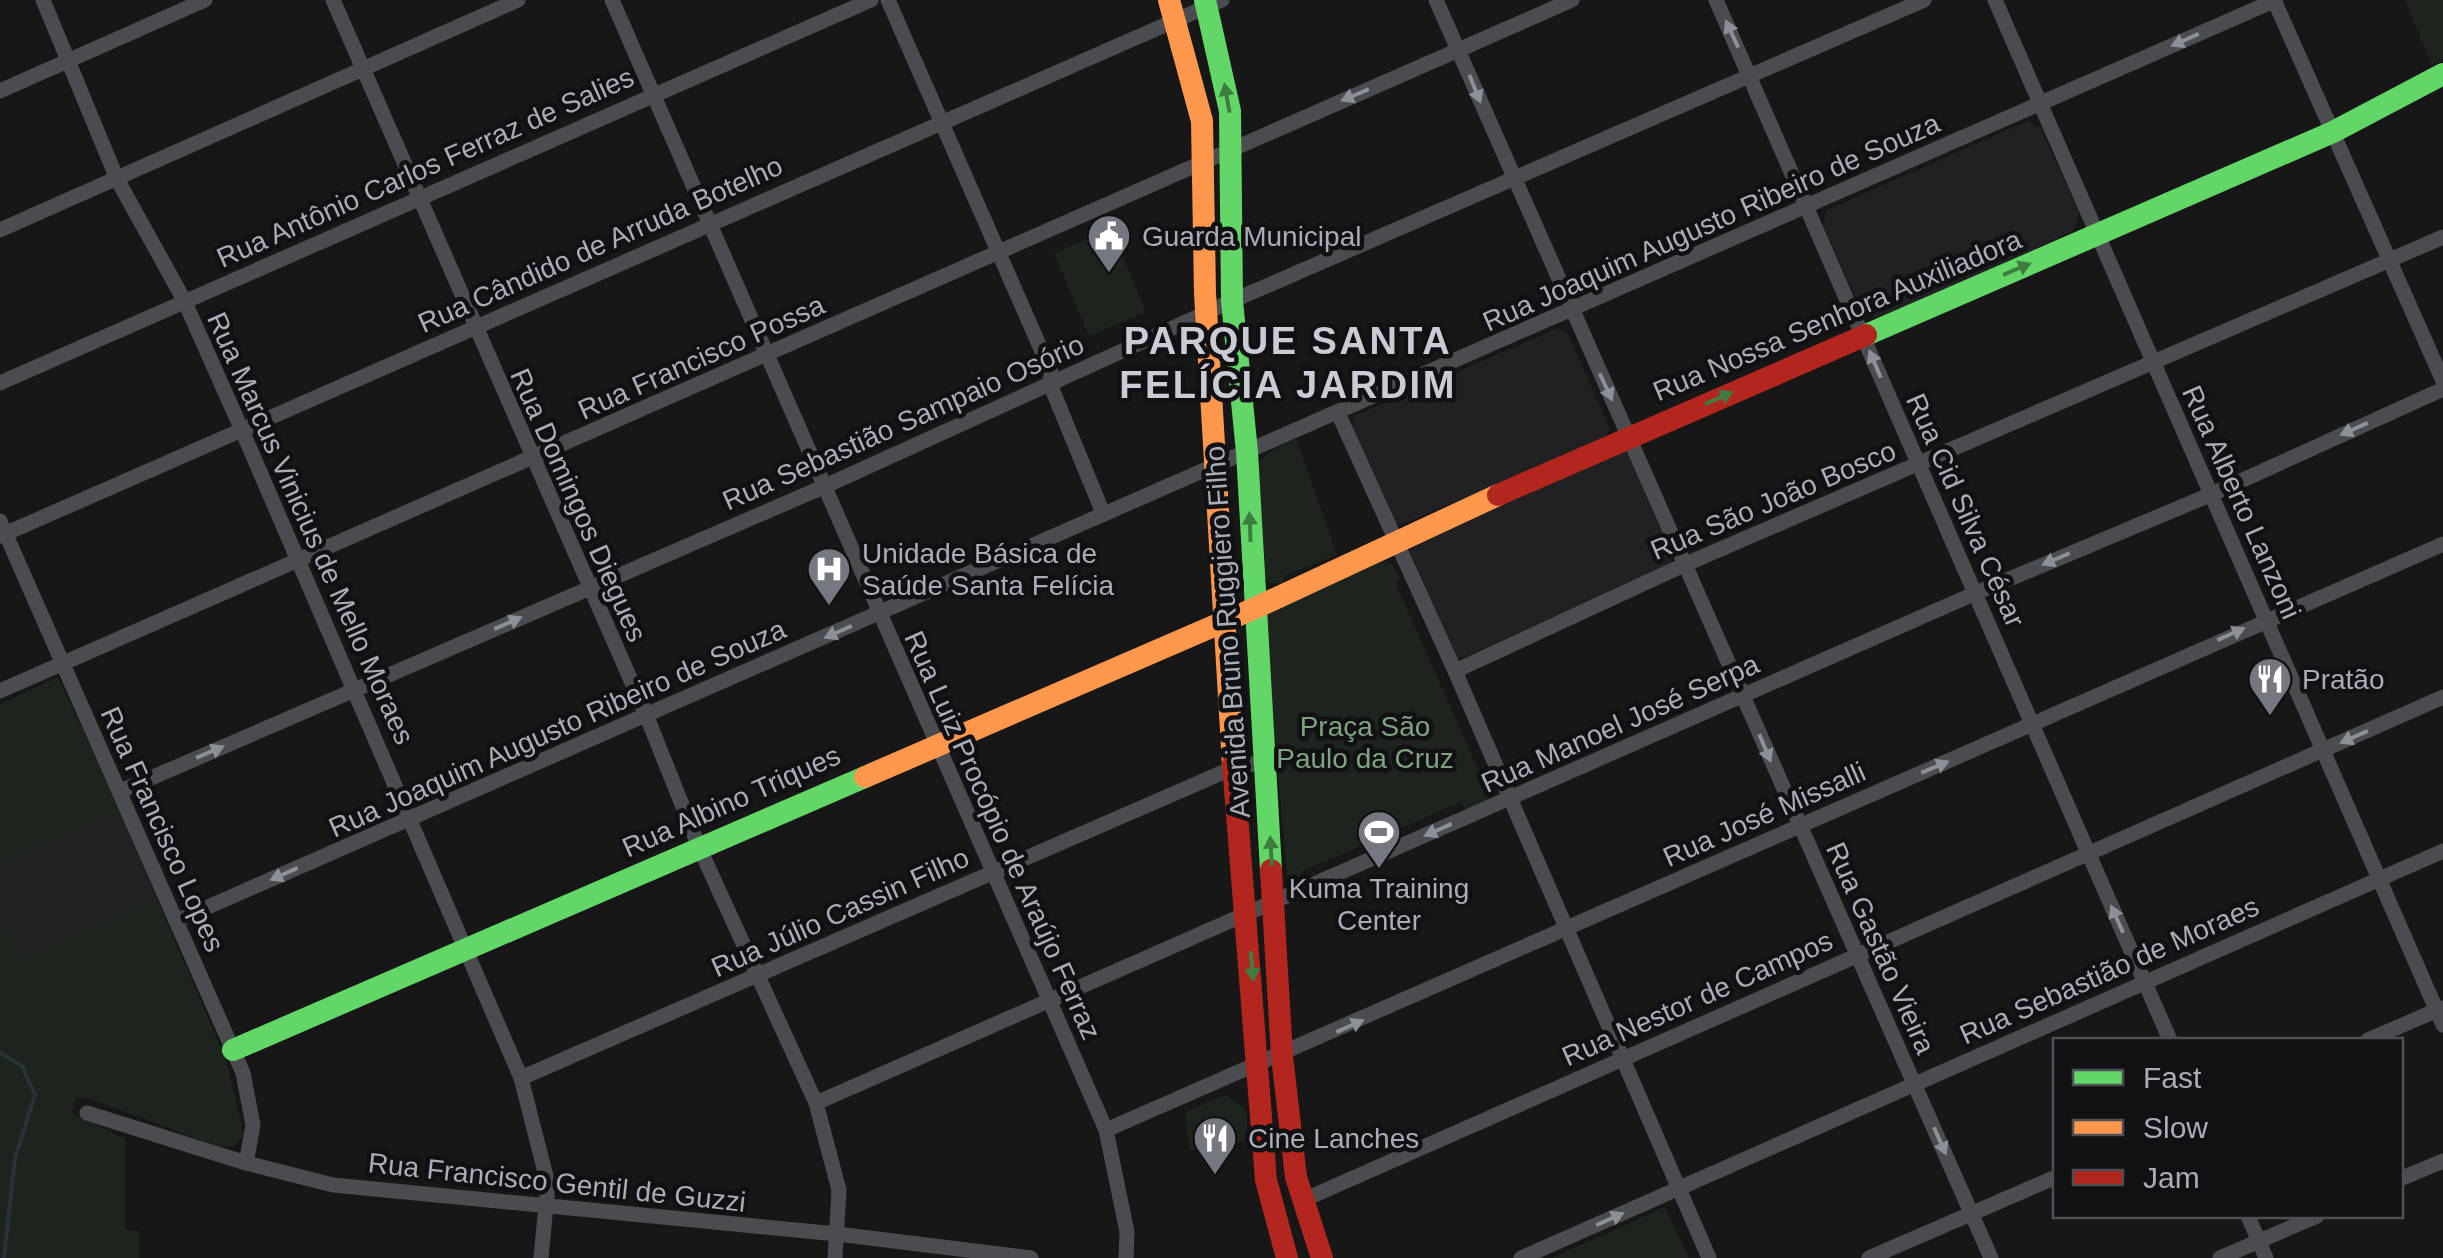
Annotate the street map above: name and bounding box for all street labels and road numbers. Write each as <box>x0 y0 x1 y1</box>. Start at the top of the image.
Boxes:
street label: Rua Antônio Carlos Ferraz de Salies <box>212 61 638 274</box>
street label: Rua Joaquim Augusto Ribeiro de Souza <box>1478 107 1945 338</box>
street label: Rua Cândido de Arruda Botelho <box>413 150 787 339</box>
street label: Rua Nossa Senhora Auxiliadora <box>1648 223 2026 407</box>
street label: Rua Francisco Possa <box>573 289 829 426</box>
street label: Rua Marcus Vinicius de Mello Moraes <box>201 307 420 749</box>
street label: Rua Sebastião Sampaio Osório <box>718 329 1089 516</box>
street label: Rua Domingos Diegues <box>504 364 653 647</box>
street label: Rua Alberto Lanzoni <box>2176 381 2307 624</box>
street label: Rua Cid Silva César <box>1900 389 2031 632</box>
street label: Rua São João Bosco <box>1646 435 1900 566</box>
street label: Avenida Bruno Ruggiero Filho <box>1199 445 1256 819</box>
street label: Rua Joaquim Augusto Ribeiro de Souza <box>324 613 791 844</box>
street label: Rua Luiz Procópio de Araújo Ferraz <box>898 626 1107 1044</box>
street label: Rua Manoel José Serpa <box>1477 648 1764 799</box>
street label: Rua Francisco Lopes <box>95 702 231 956</box>
street label: Rua Albino Triques <box>618 739 845 863</box>
street label: Rua José Missalli <box>1658 756 1870 873</box>
street label: Rua Gastão Vieira <box>1820 838 1941 1059</box>
street label: Rua Júlio Cassin Filho <box>707 842 974 983</box>
street label: Rua Sebastião de Moraes <box>1955 890 2263 1050</box>
street label: Rua Nestor de Campos <box>1557 925 1837 1072</box>
street label: Rua Francisco Gentil de Guzzi <box>367 1147 747 1218</box>

